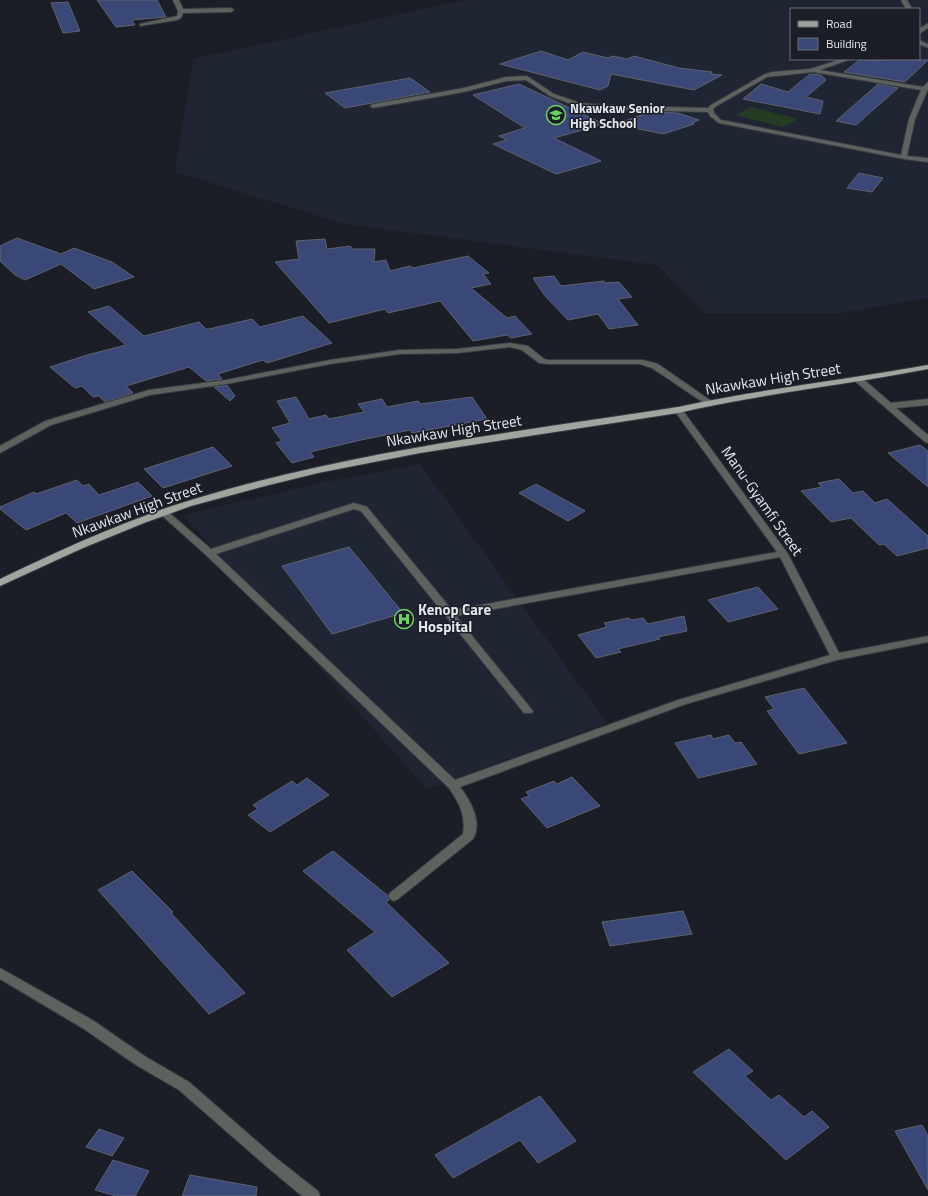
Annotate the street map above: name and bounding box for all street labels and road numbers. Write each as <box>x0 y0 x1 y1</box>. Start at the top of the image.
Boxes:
street label: Nkawkaw High Street <box>704 356 843 401</box>
street label: Nkawkaw High Street <box>385 408 524 453</box>
street label: Manu-Gyamfi Street <box>716 441 809 561</box>
street label: Nkawkaw High Street <box>69 475 206 544</box>

